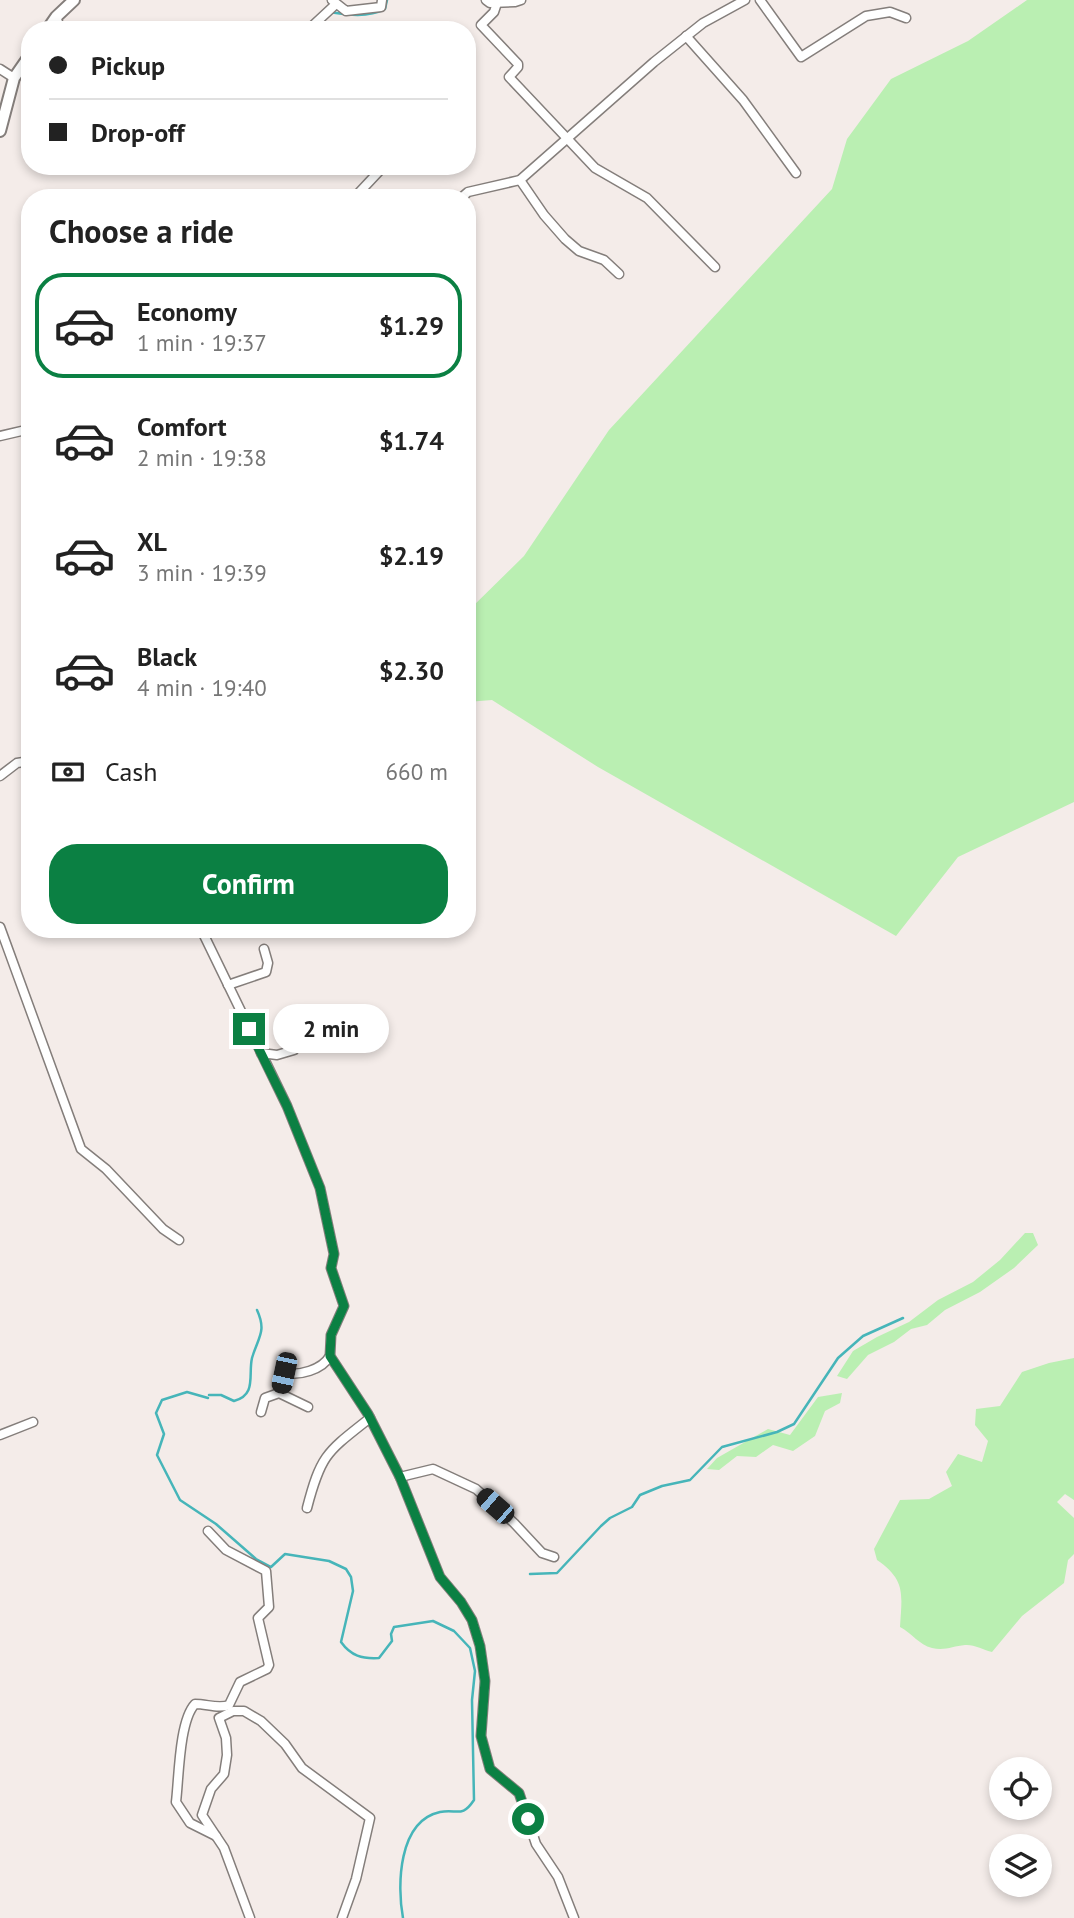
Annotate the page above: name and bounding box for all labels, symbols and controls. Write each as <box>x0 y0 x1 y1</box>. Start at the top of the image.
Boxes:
text: Pickup <box>91 49 165 82</box>
text: Drop-off <box>91 116 185 149</box>
text: Choose a ride <box>49 210 234 252</box>
icon: car <box>53 294 116 357</box>
text: Economy <box>137 295 237 328</box>
text: $1.29 <box>379 309 444 342</box>
text: 1 min · 19:37 <box>137 328 267 357</box>
icon: car <box>53 409 116 472</box>
text: Comfort <box>137 410 227 443</box>
text: $1.74 <box>379 424 444 457</box>
text: 2 min · 19:38 <box>137 443 267 472</box>
icon: car <box>53 524 116 587</box>
text: XL <box>137 525 167 558</box>
text: $2.19 <box>379 539 444 572</box>
text: 3 min · 19:39 <box>137 558 267 587</box>
icon: car <box>53 639 116 702</box>
text: Black <box>137 640 197 673</box>
text: $2.30 <box>379 654 444 687</box>
text: 4 min · 19:40 <box>137 673 267 702</box>
icon: cash <box>49 753 87 791</box>
text: Cash <box>105 755 157 788</box>
text: 660 m <box>386 757 448 786</box>
button: Confirm <box>49 844 448 924</box>
callout: 2 min <box>274 1004 389 1054</box>
route end <box>233 1013 265 1045</box>
text: 2 min <box>303 1014 359 1043</box>
car <box>270 1350 299 1396</box>
car <box>473 1484 518 1528</box>
map controls <box>989 1757 1052 1897</box>
button: locate <box>989 1757 1052 1820</box>
route start <box>512 1803 544 1835</box>
button: layers <box>989 1834 1052 1897</box>

